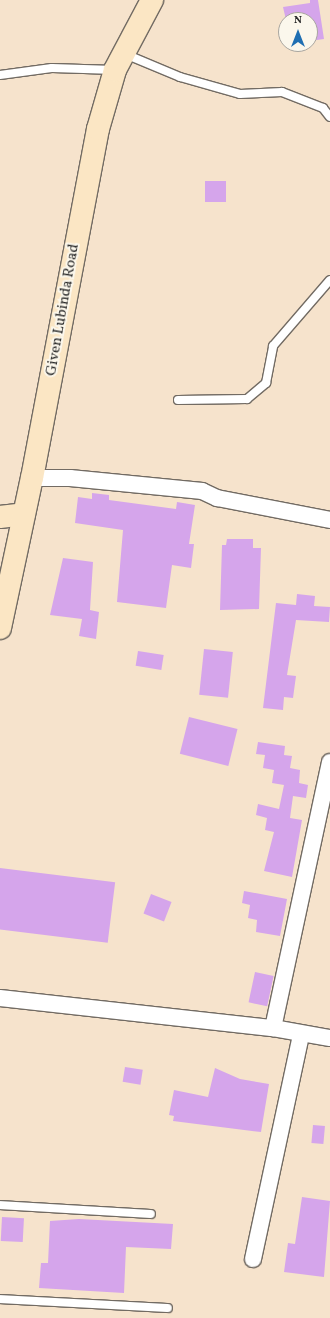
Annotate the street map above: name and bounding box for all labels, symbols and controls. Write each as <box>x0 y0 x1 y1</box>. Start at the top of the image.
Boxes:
north arrow <box>278 12 318 52</box>
text: N <box>294 13 302 28</box>
street label: Given Lubinda Road <box>43 243 83 377</box>

